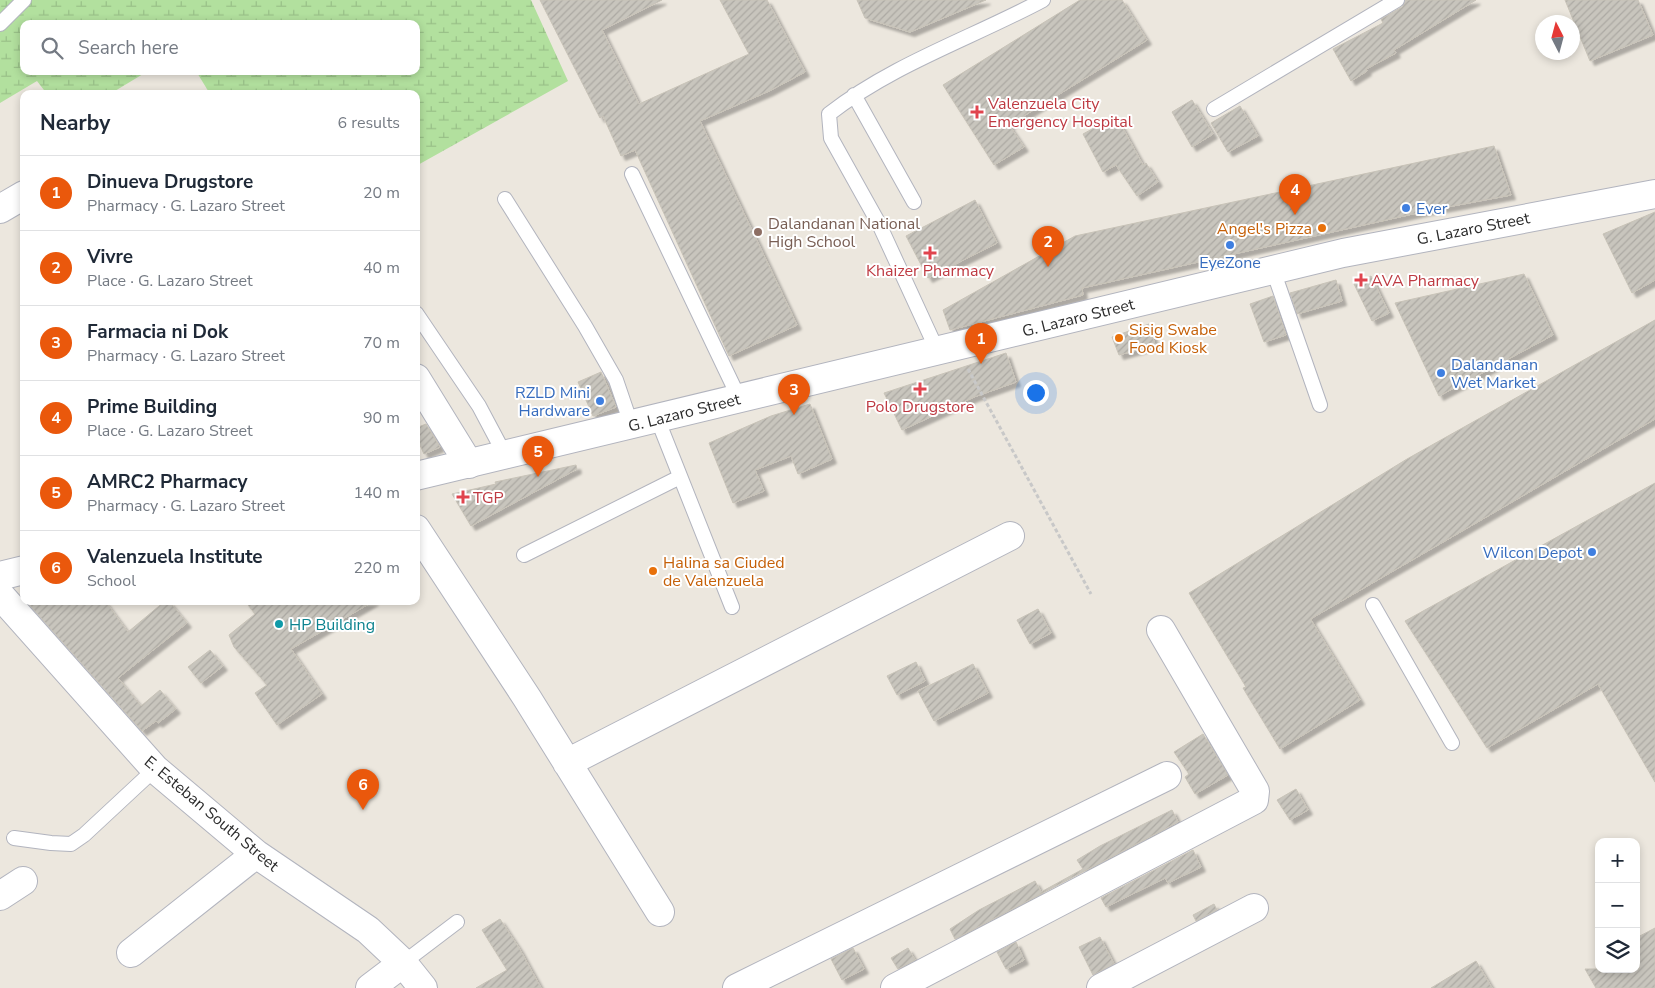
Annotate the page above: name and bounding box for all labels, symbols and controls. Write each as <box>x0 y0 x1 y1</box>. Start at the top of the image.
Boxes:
north arrow <box>1535 15 1580 60</box>
search box <box>20 20 420 75</box>
icon: search <box>38 34 66 62</box>
text: Search here <box>78 35 179 61</box>
place label: Valenzuela City Emergency Hospital <box>987 93 1133 133</box>
marker: Valenzuela City Emergency Hospital <box>970 105 984 119</box>
text: Nearby <box>40 109 110 137</box>
text: 6 results <box>338 112 400 134</box>
text: Dinueva Drugstore <box>87 169 253 195</box>
pin: 4 <box>1279 174 1311 215</box>
text: 1 <box>51 182 61 204</box>
text: 20 m <box>363 182 400 204</box>
text: Pharmacy · G. Lazaro Street <box>87 195 285 217</box>
place label: Ever <box>1416 198 1448 220</box>
marker: Ever <box>1400 202 1412 214</box>
street label: G. Lazaro Street <box>1415 207 1532 251</box>
place label: Dalandanan National High School <box>768 213 920 253</box>
place label: Angel's Pizza <box>1217 218 1312 240</box>
marker: Angel's Pizza <box>1316 222 1328 234</box>
marker: Dalandanan National High School <box>752 226 764 238</box>
pin: 2 <box>1032 226 1064 267</box>
marker: EyeZone <box>1224 239 1236 251</box>
text: Vivre <box>87 244 133 270</box>
marker: Khaizer Pharmacy <box>924 247 936 259</box>
place label: EyeZone <box>1199 252 1261 274</box>
text: 2 <box>51 257 61 279</box>
text: 40 m <box>363 257 400 279</box>
place label: Khaizer Pharmacy <box>866 260 995 282</box>
text: Place · G. Lazaro Street <box>87 270 253 292</box>
place label: AVA Pharmacy <box>1371 270 1480 292</box>
marker: AVA Pharmacy <box>1355 274 1367 286</box>
street label: G. Lazaro Street <box>1020 293 1137 343</box>
text: Farmacia ni Dok <box>87 319 228 345</box>
place label: Sisig Swabe Food Kiosk <box>1129 319 1217 359</box>
pin: 1 <box>965 323 997 364</box>
text: 3 <box>51 332 61 354</box>
text: 70 m <box>363 332 400 354</box>
marker: Sisig Swabe Food Kiosk <box>1113 332 1125 344</box>
text: Pharmacy · G. Lazaro Street <box>87 345 285 367</box>
place label: Dalandanan Wet Market <box>1451 354 1538 394</box>
marker: Dalandanan Wet Market <box>1435 367 1447 379</box>
pin: 3 <box>778 374 810 415</box>
your location <box>1023 380 1049 406</box>
place label: RZLD Mini Hardware <box>515 382 590 422</box>
marker: Polo Drugstore <box>914 383 926 395</box>
street label: G. Lazaro Street <box>626 388 743 438</box>
text: Prime Building <box>87 394 217 420</box>
marker: RZLD Mini Hardware <box>594 395 606 407</box>
place label: Polo Drugstore <box>866 396 974 418</box>
text: 4 <box>51 407 61 429</box>
text: 90 m <box>363 407 400 429</box>
text: Place · G. Lazaro Street <box>87 420 253 442</box>
pin: 5 <box>522 436 554 477</box>
text: AMRC2 Pharmacy <box>87 469 248 495</box>
text: 5 <box>51 482 61 504</box>
text: 140 m <box>353 482 400 504</box>
place label: TGP <box>473 487 504 509</box>
marker: TGP <box>457 491 469 503</box>
text: Pharmacy · G. Lazaro Street <box>87 495 285 517</box>
place label: Wilcon Depot <box>1483 542 1582 564</box>
text: Valenzuela Institute <box>87 544 263 570</box>
marker: Wilcon Depot <box>1586 546 1598 558</box>
place label: Halina sa Ciuded de Valenzuela <box>663 552 785 592</box>
text: 6 <box>51 557 61 579</box>
text: 220 m <box>353 557 400 579</box>
marker: Halina sa Ciuded de Valenzuela <box>647 565 659 577</box>
text: School <box>87 570 136 592</box>
place label: HP Building <box>289 614 375 636</box>
marker: HP Building <box>273 618 285 630</box>
street label: E. Esteban South Street <box>139 751 284 877</box>
pin: 6 <box>347 769 379 810</box>
map controls <box>1595 838 1640 973</box>
button: + <box>1595 838 1640 883</box>
button: − <box>1595 883 1640 928</box>
button: layers <box>1595 928 1640 973</box>

